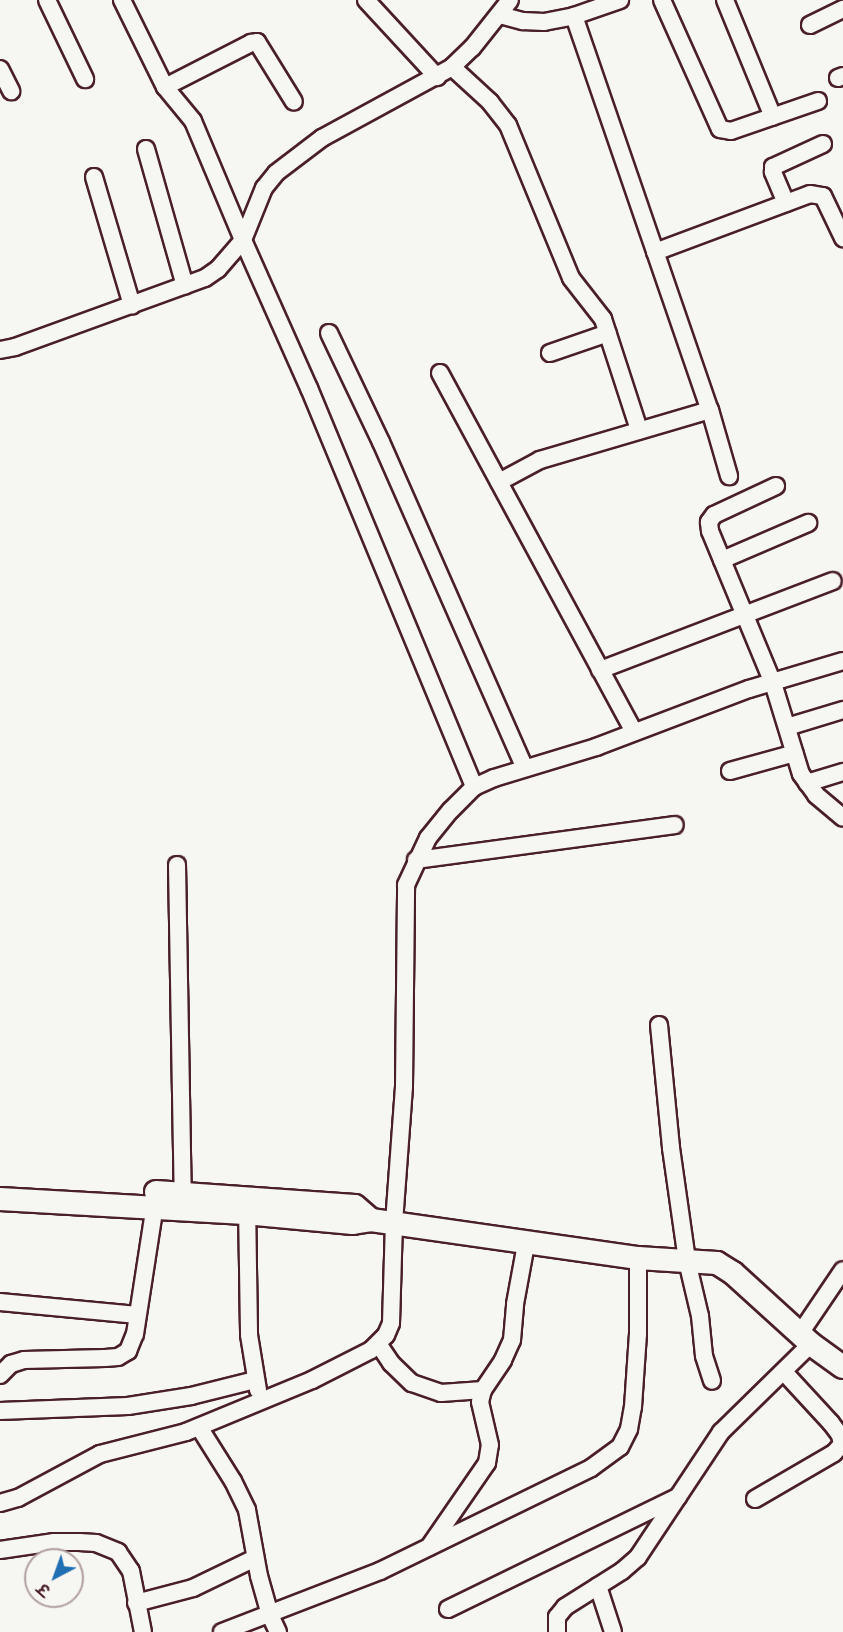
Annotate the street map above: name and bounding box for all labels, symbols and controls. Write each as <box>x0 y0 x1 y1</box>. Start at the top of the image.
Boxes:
north arrow <box>24 1548 84 1608</box>
text: उ <box>32 1579 54 1602</box>

